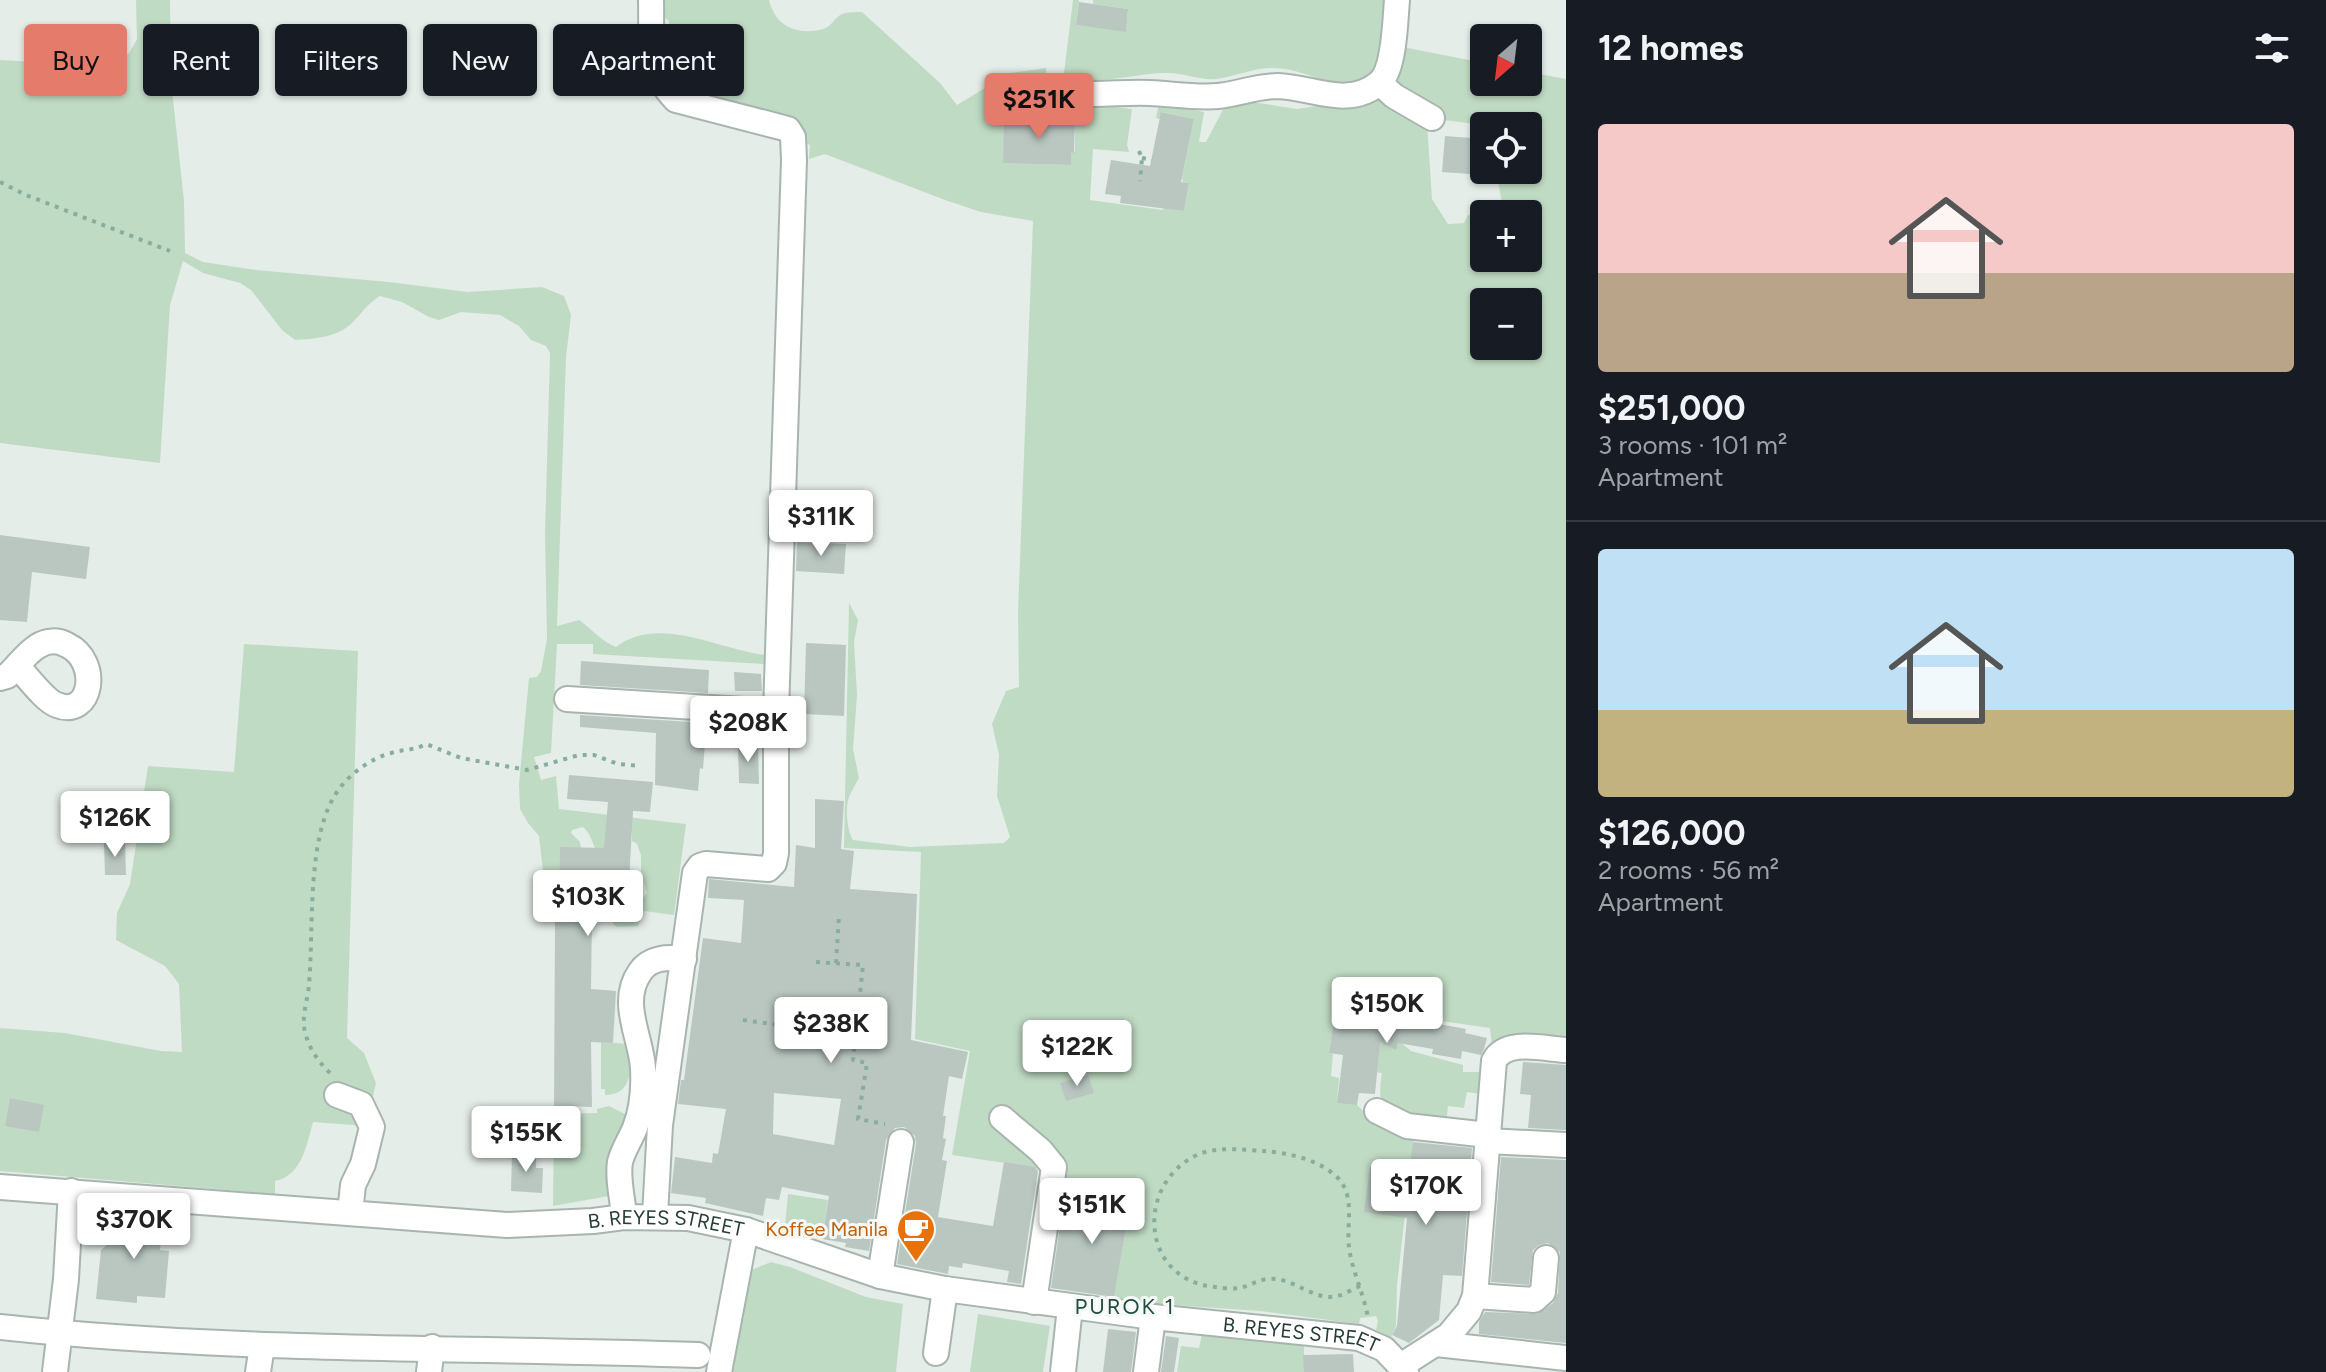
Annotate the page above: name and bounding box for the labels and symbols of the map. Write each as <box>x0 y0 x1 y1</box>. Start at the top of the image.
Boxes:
north arrow <box>1470 24 1542 96</box>
pin: $251K <box>983 73 1095 141</box>
pin: $311K <box>765 490 877 558</box>
pin: $208K <box>692 696 804 764</box>
pin: $126K <box>59 791 171 859</box>
pin: $103K <box>532 870 644 938</box>
pin: $150K <box>1331 977 1443 1045</box>
pin: $238K <box>775 997 887 1065</box>
pin: $122K <box>1021 1020 1133 1088</box>
pin: $155K <box>470 1106 582 1174</box>
pin: $170K <box>1370 1159 1482 1227</box>
pin: $151K <box>1036 1178 1148 1246</box>
pin: $370K <box>78 1193 190 1261</box>
street label: B. REYES STREET <box>586 1205 746 1241</box>
cafe icon: Koffee Manila <box>895 1208 937 1263</box>
place label: Koffee Manila <box>765 1217 888 1241</box>
district label: PUROK 1 <box>1074 1293 1176 1320</box>
street label: B. REYES STREET <box>1222 1312 1383 1357</box>

